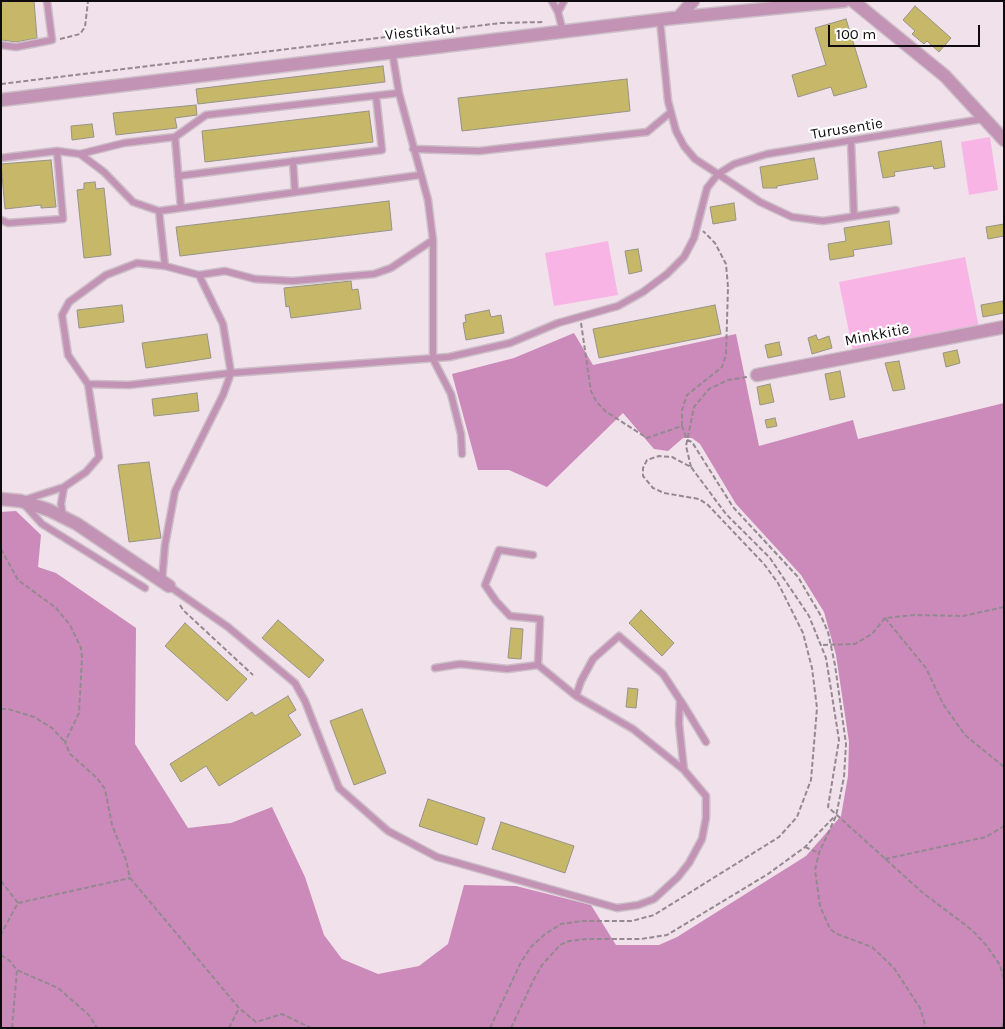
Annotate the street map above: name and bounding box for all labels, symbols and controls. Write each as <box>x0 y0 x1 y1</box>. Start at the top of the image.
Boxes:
scale bar <box>830 15 982 47</box>
street label: Viestikatu <box>384 19 456 45</box>
text: 100 m <box>836 25 876 43</box>
street label: Turusentie <box>810 114 884 144</box>
street label: Minkkitie <box>843 320 911 350</box>

